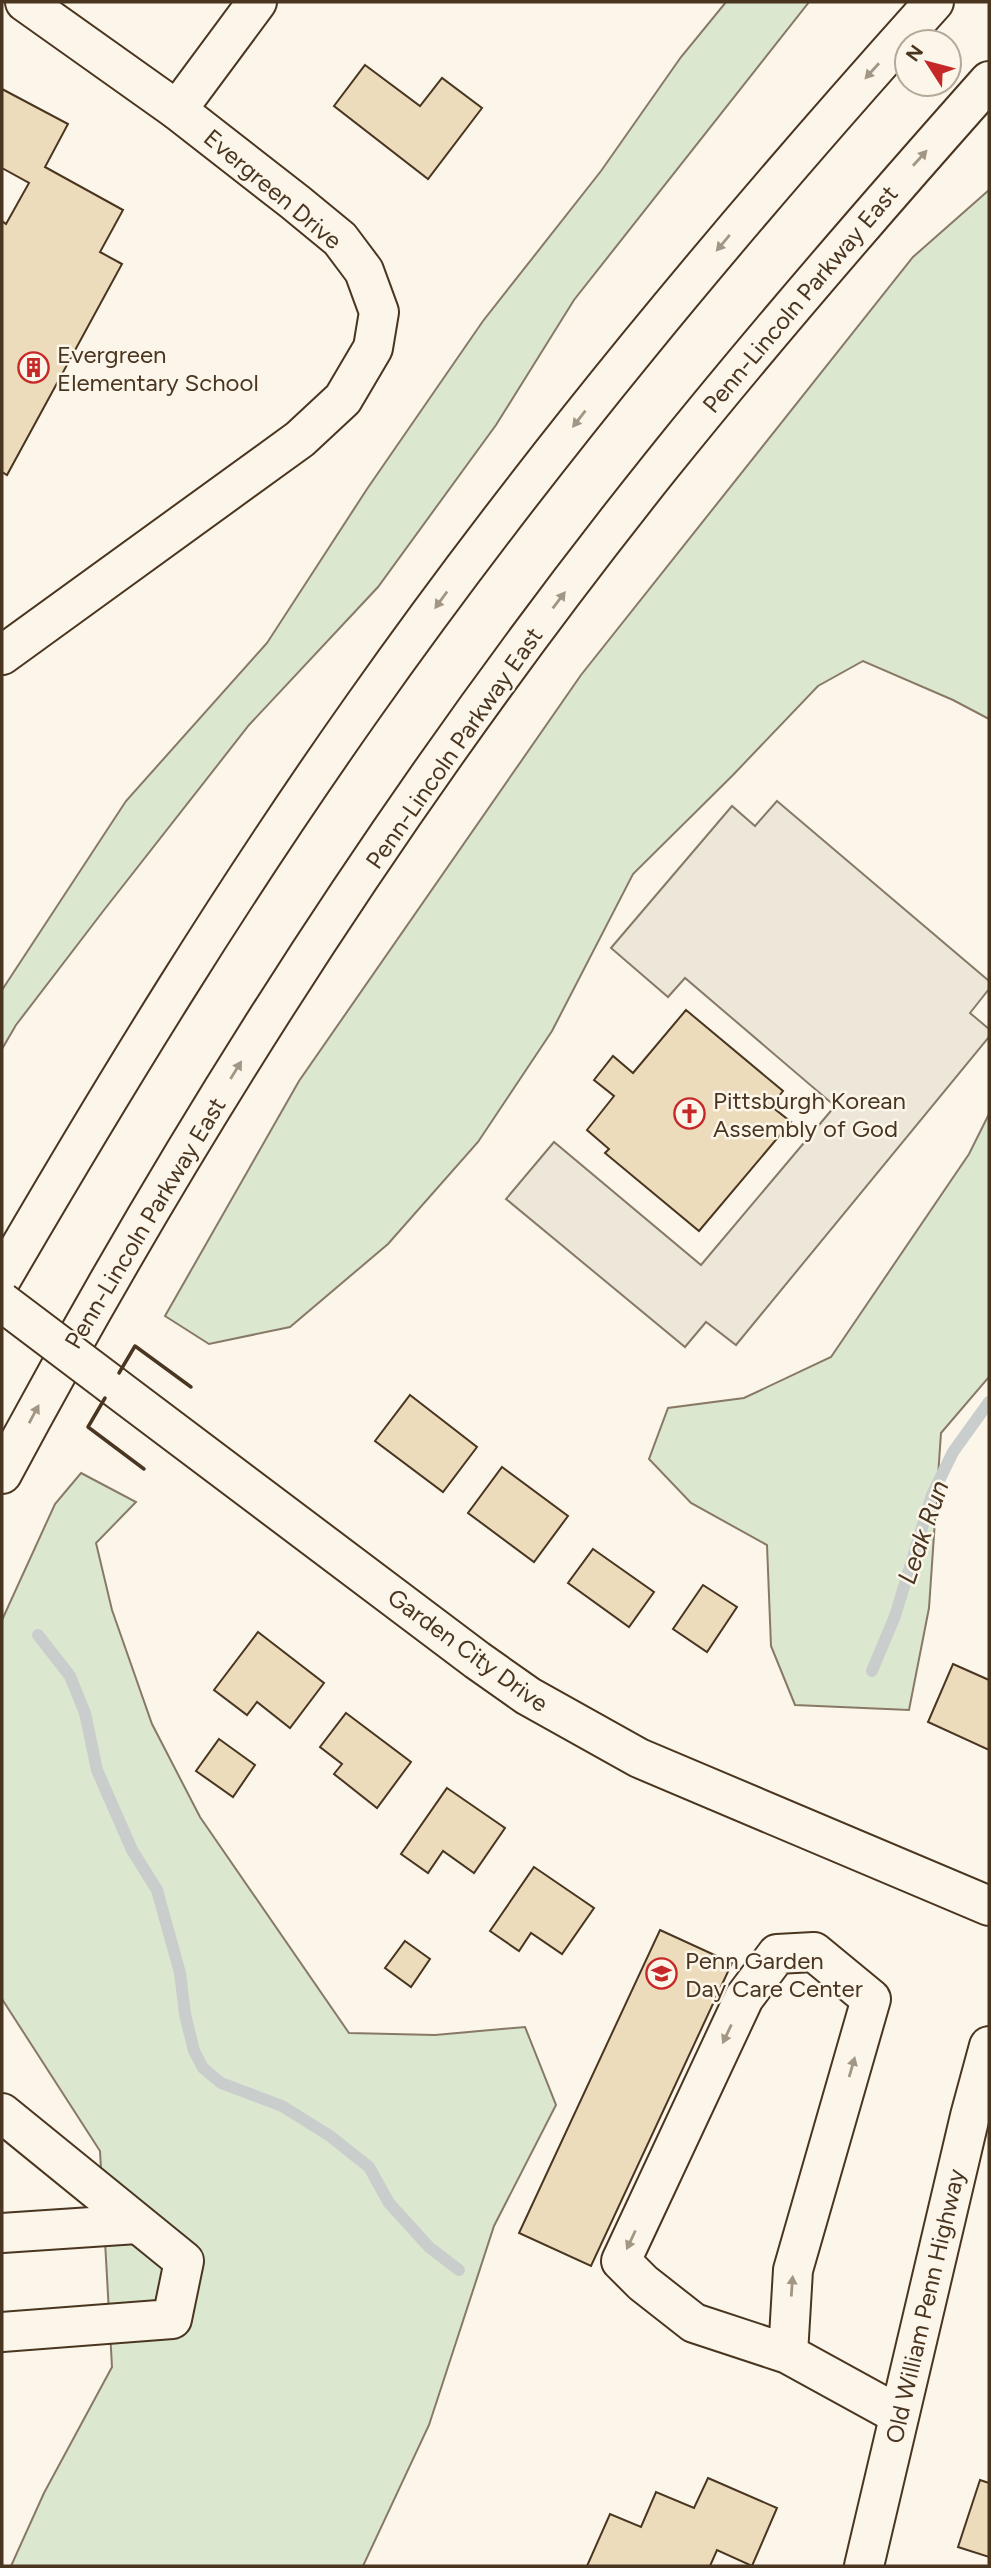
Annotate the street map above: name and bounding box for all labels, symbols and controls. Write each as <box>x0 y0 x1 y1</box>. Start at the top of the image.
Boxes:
north arrow <box>893 28 963 98</box>
text: N <box>901 41 928 66</box>
one-way arrow <box>864 62 880 80</box>
street label: Evergreen Drive <box>198 123 348 255</box>
one-way arrow <box>912 149 928 167</box>
street label: Penn-Lincoln Parkway East <box>696 179 904 419</box>
one-way arrow <box>716 234 731 251</box>
place label: Evergreen Elementary School <box>57 340 259 397</box>
building icon: Evergreen Elementary School <box>17 351 51 385</box>
one-way arrow <box>572 410 586 428</box>
one-way arrow <box>552 590 566 609</box>
one-way arrow <box>435 591 449 609</box>
street label: Penn-Lincoln Parkway East <box>360 622 548 874</box>
one-way arrow <box>230 1060 243 1079</box>
place label: Pittsburgh Korean Assembly of God <box>713 1086 906 1143</box>
street label: Penn-Lincoln Parkway East <box>58 1092 232 1354</box>
church icon: Pittsburgh Korean Assembly of God <box>673 1097 707 1131</box>
one-way arrow <box>28 1404 40 1424</box>
water label: Leak Run <box>890 1476 956 1588</box>
street label: Garden City Drive <box>382 1582 554 1718</box>
place label: Penn Garden Day Care Center <box>685 1946 863 2003</box>
school or university icon: Penn Garden Day Care Center <box>645 1957 679 1991</box>
one-way arrow <box>722 2024 733 2044</box>
one-way arrow <box>847 2056 857 2077</box>
street label: Old William Penn Highway <box>879 2166 971 2446</box>
one-way arrow <box>625 2230 637 2250</box>
one-way arrow <box>787 2275 798 2297</box>

